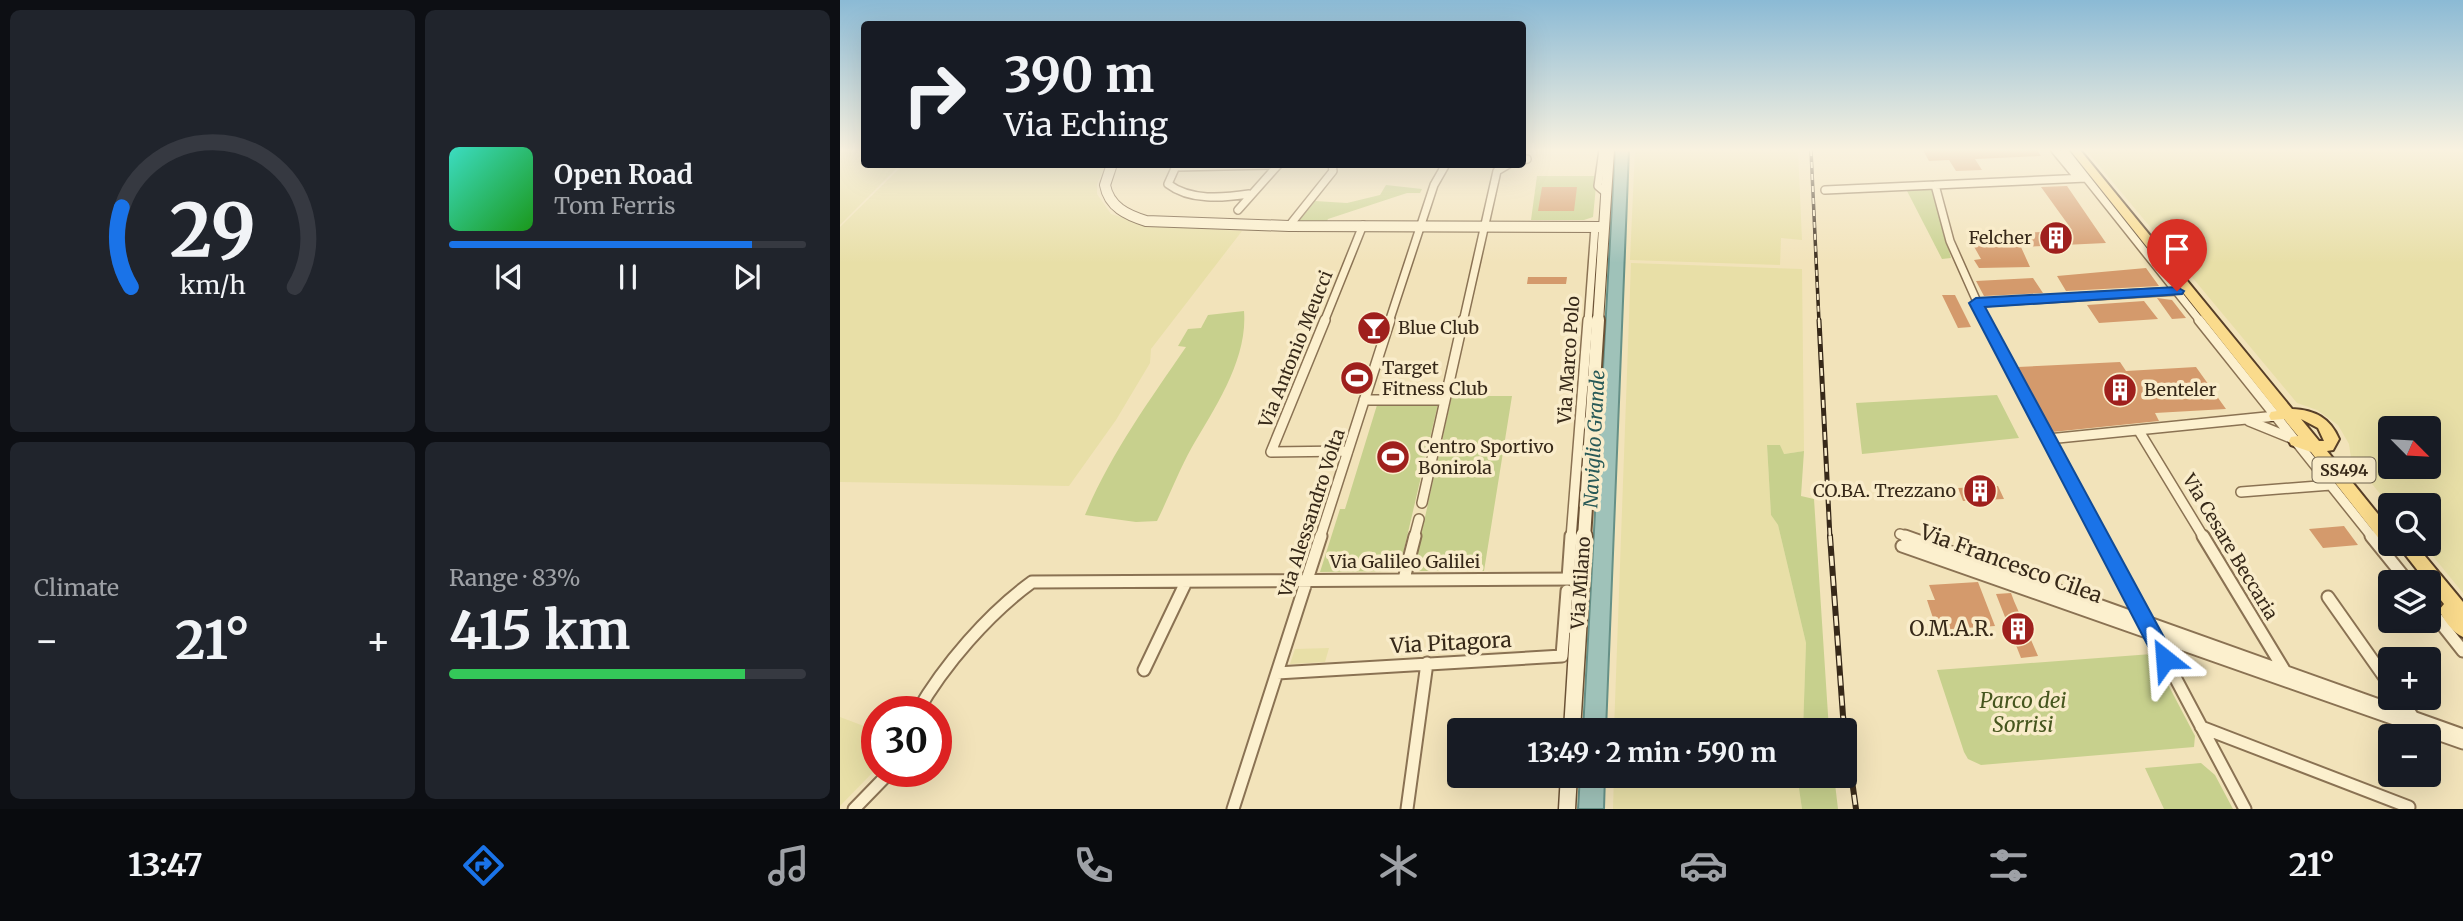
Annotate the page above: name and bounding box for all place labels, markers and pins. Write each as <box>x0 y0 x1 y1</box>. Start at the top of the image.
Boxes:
building icon: Felcher <box>2037 219 2075 257</box>
pin <box>2147 219 2207 291</box>
place label: Felcher <box>1969 226 2032 249</box>
bar icon: Blue Club <box>1355 309 1393 347</box>
place label: Blue Club <box>1398 316 1479 339</box>
place label: Target Fitness Club <box>1382 356 1488 400</box>
sports icon: Target Fitness Club <box>1338 359 1376 397</box>
building icon: Benteler <box>2101 371 2139 409</box>
place label: Benteler <box>2144 378 2217 401</box>
place label: Centro Sportivo Bonirola <box>1418 435 1554 479</box>
sports icon: Centro Sportivo Bonirola <box>1374 438 1412 476</box>
building icon: CO.BA. Trezzano <box>1961 472 1999 510</box>
place label: CO.BA. Trezzano <box>1813 479 1956 502</box>
building icon: O.M.A.R. <box>1999 610 2037 648</box>
place label: O.M.A.R. <box>1909 615 1994 642</box>

